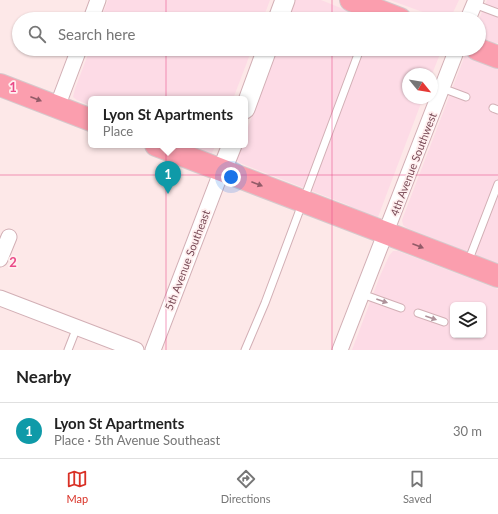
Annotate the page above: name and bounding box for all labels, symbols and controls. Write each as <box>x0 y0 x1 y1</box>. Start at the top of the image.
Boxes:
search box <box>12 12 486 56</box>
icon: search <box>26 23 48 45</box>
text: Search here <box>58 25 135 43</box>
north arrow <box>402 68 438 104</box>
text: 1 <box>9 79 17 95</box>
popup <box>88 96 248 148</box>
one-way arrow <box>31 97 43 103</box>
text: Lyon St Apartments <box>103 105 233 123</box>
street label: 4th Avenue Southwest <box>387 110 439 217</box>
text: Place <box>103 123 133 139</box>
pin: 1 <box>155 161 181 194</box>
your location <box>221 167 241 187</box>
one-way arrow <box>252 181 264 187</box>
street label: 5th Avenue Southeast <box>162 208 212 312</box>
one-way arrow <box>412 243 424 249</box>
text: 2 <box>9 254 17 270</box>
one-way arrow <box>376 298 388 304</box>
map controls <box>450 302 486 338</box>
button: layers <box>450 302 486 338</box>
one-way arrow <box>425 315 437 321</box>
text: Nearby <box>16 366 71 387</box>
text: Lyon St Apartments <box>54 414 184 432</box>
text: 1 <box>25 423 33 439</box>
text: 30 m <box>453 423 482 439</box>
text: Place · 5th Avenue Southeast <box>54 432 220 448</box>
tab: Map <box>66 468 88 505</box>
tab: Directions <box>221 468 270 505</box>
tab: Saved <box>403 468 432 505</box>

